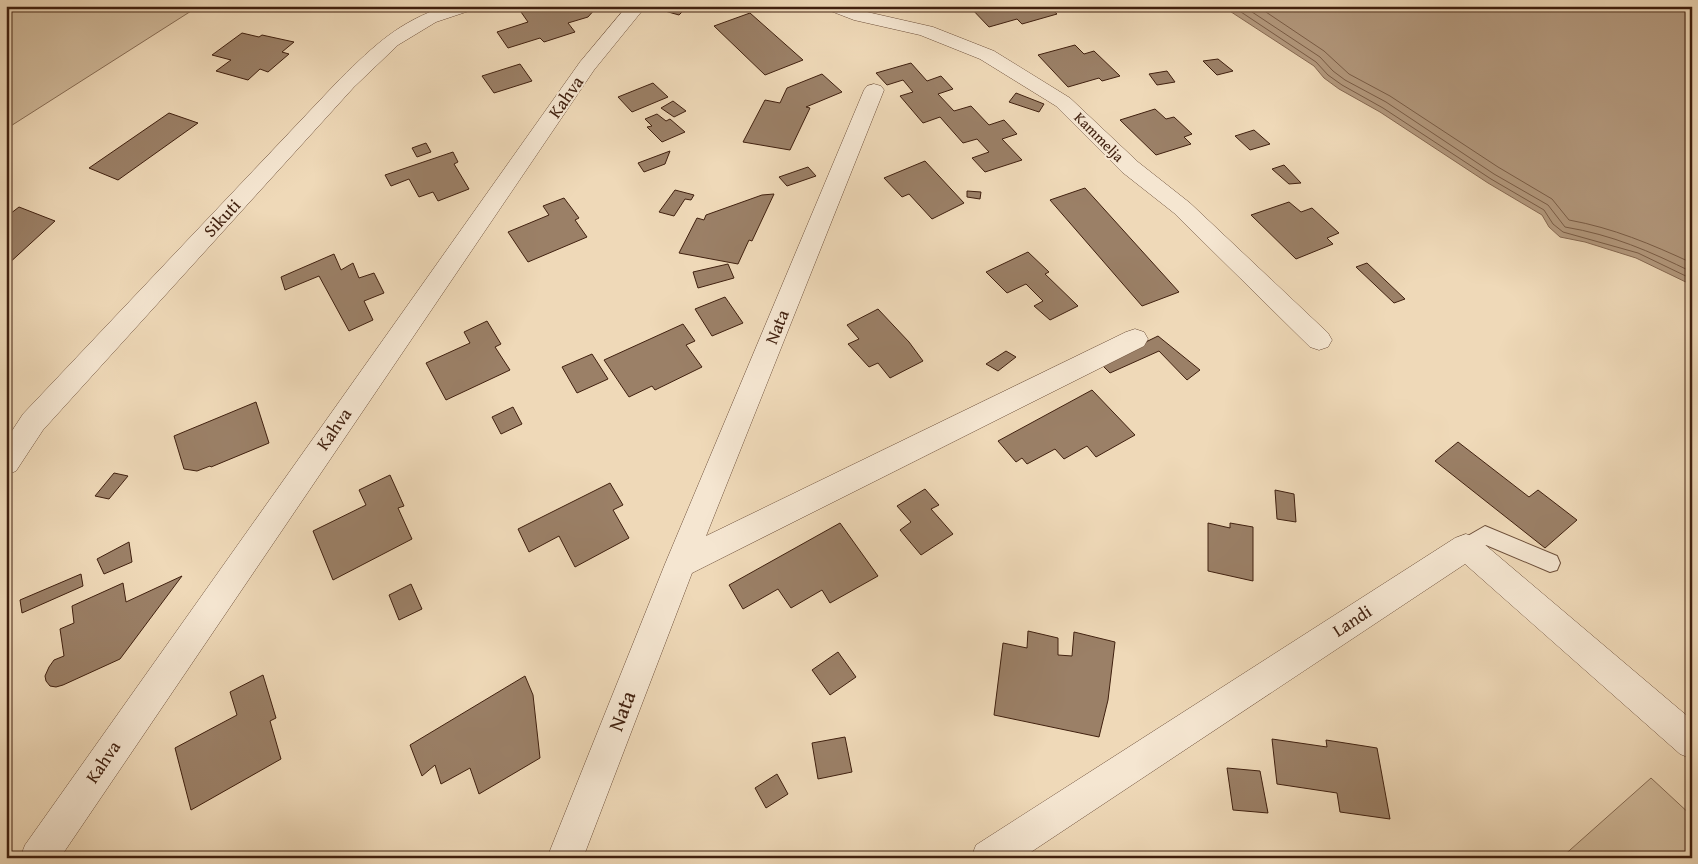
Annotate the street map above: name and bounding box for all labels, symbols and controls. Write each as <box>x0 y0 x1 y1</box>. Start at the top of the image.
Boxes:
street label: Kahva <box>541 70 590 123</box>
street label: Kammelja <box>1070 107 1129 166</box>
street label: Sikuti <box>197 192 247 243</box>
street label: Nata <box>757 305 796 348</box>
street label: Kahva <box>309 402 358 455</box>
street label: Landi <box>1327 598 1377 643</box>
street label: Nata <box>600 686 643 736</box>
street label: Kahva <box>78 735 127 788</box>

